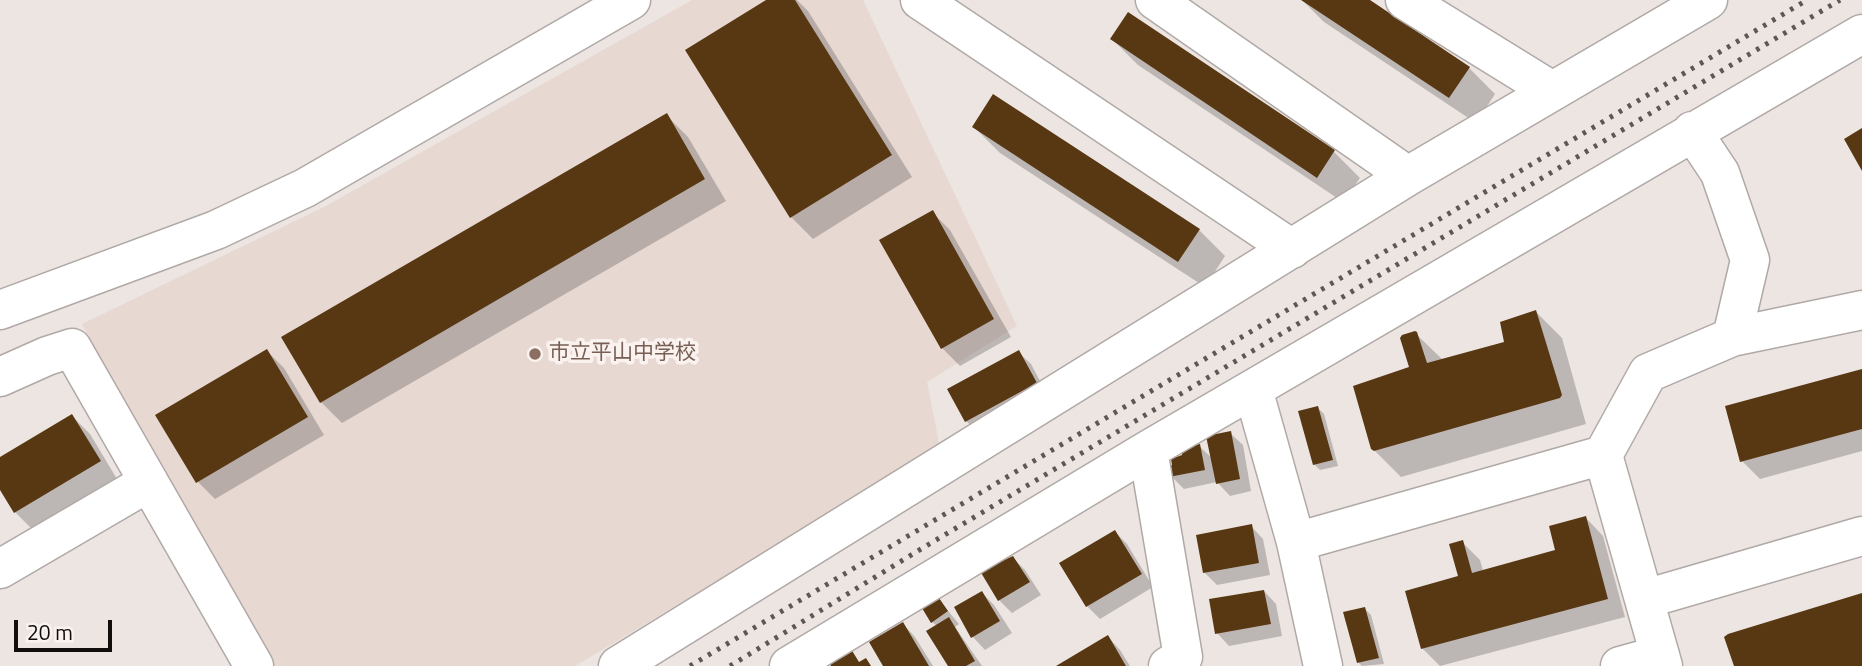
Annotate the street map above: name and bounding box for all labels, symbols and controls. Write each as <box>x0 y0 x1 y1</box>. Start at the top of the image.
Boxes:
place label: 市立平山中学校 <box>549 341 696 367</box>
marker: 市立平山中学校 <box>527 346 543 362</box>
scale bar <box>18 606 116 650</box>
text: 20 m <box>27 616 73 648</box>

